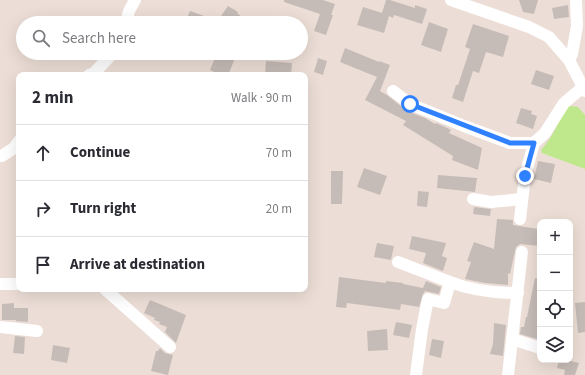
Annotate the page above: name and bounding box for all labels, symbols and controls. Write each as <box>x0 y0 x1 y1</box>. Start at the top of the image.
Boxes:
search box <box>16 16 308 60</box>
icon: search <box>30 27 52 49</box>
text: Search here <box>62 28 136 49</box>
text: 2 min <box>32 86 73 110</box>
text: Walk · 90 m <box>231 89 292 107</box>
route start <box>401 95 419 113</box>
icon: ahead <box>32 142 54 164</box>
text: Continue <box>70 142 130 163</box>
text: 70 m <box>266 144 292 162</box>
route end <box>516 167 534 185</box>
icon: right <box>32 198 54 220</box>
text: Turn right <box>70 198 136 219</box>
text: 20 m <box>266 200 292 218</box>
map controls <box>537 219 573 363</box>
button: + <box>537 219 573 255</box>
icon: arrive <box>32 254 54 276</box>
text: Arrive at destination <box>70 254 205 275</box>
button: − <box>537 255 573 291</box>
button: locate <box>537 291 573 327</box>
button: layers <box>537 327 573 363</box>

